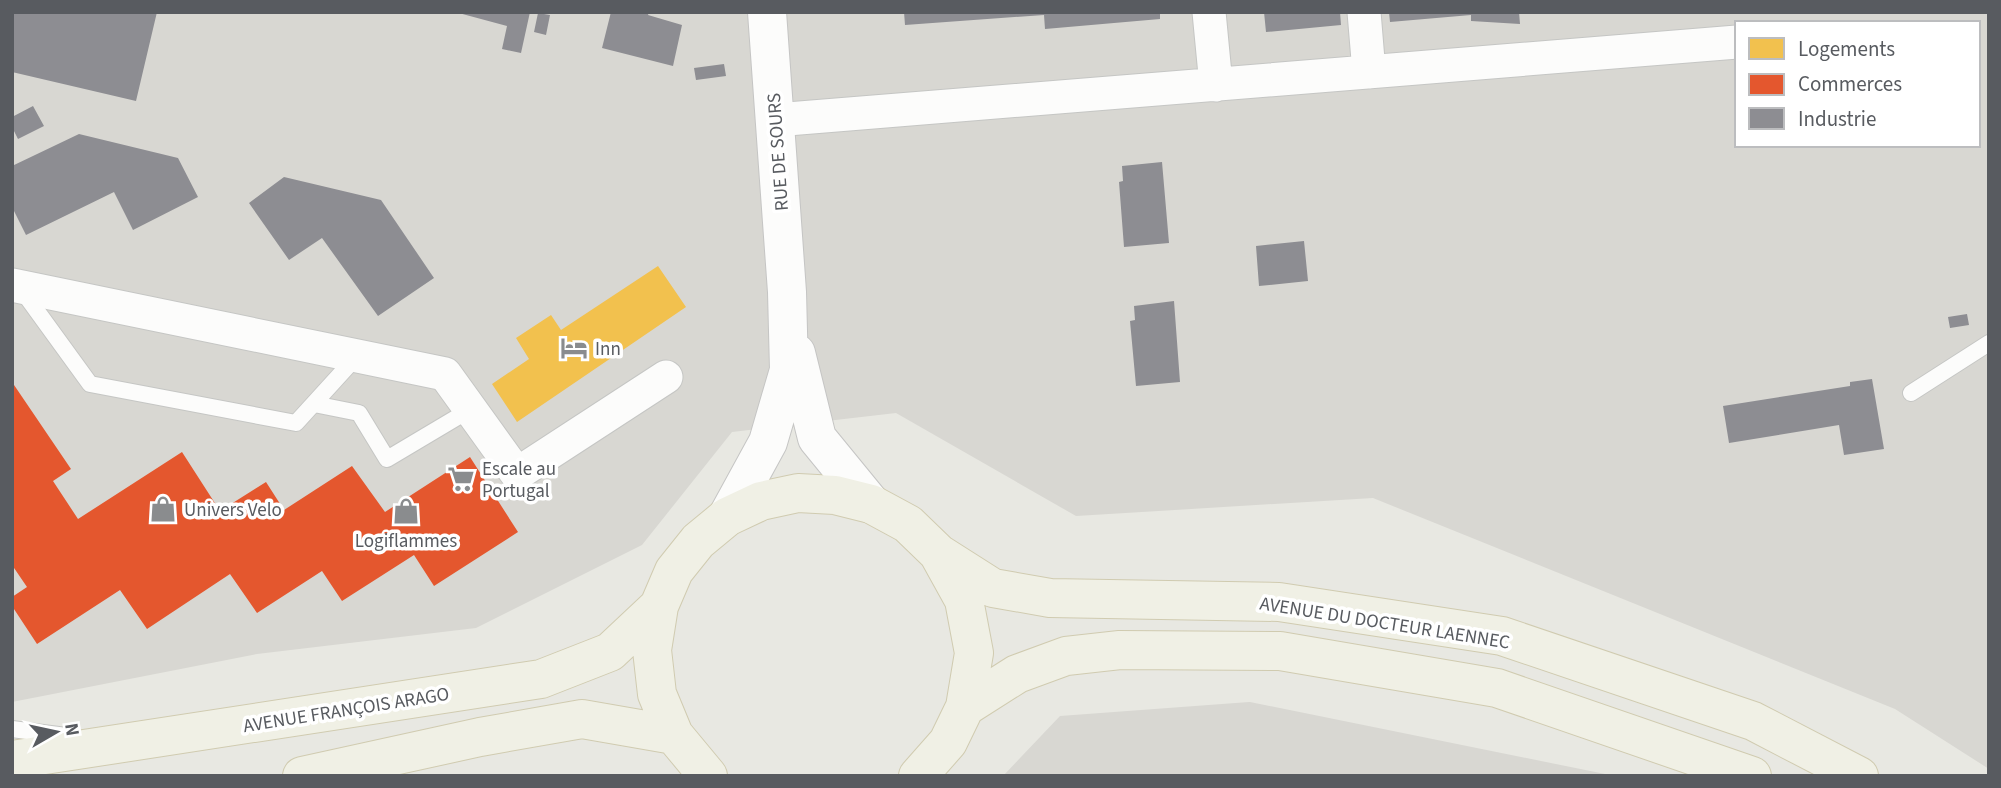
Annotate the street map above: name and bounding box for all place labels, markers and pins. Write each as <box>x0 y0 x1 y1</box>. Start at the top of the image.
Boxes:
hotel icon: Inn <box>559 333 589 363</box>
place label: Inn <box>595 336 621 363</box>
place label: Escale au Portugal <box>482 456 556 505</box>
supermarket icon: Escale au Portugal <box>446 464 476 494</box>
shop icon: Univers Velo <box>148 494 178 524</box>
shop icon: Logiflammes <box>391 496 421 526</box>
place label: Univers Velo <box>184 497 282 524</box>
place label: Logiflammes <box>355 528 457 555</box>

